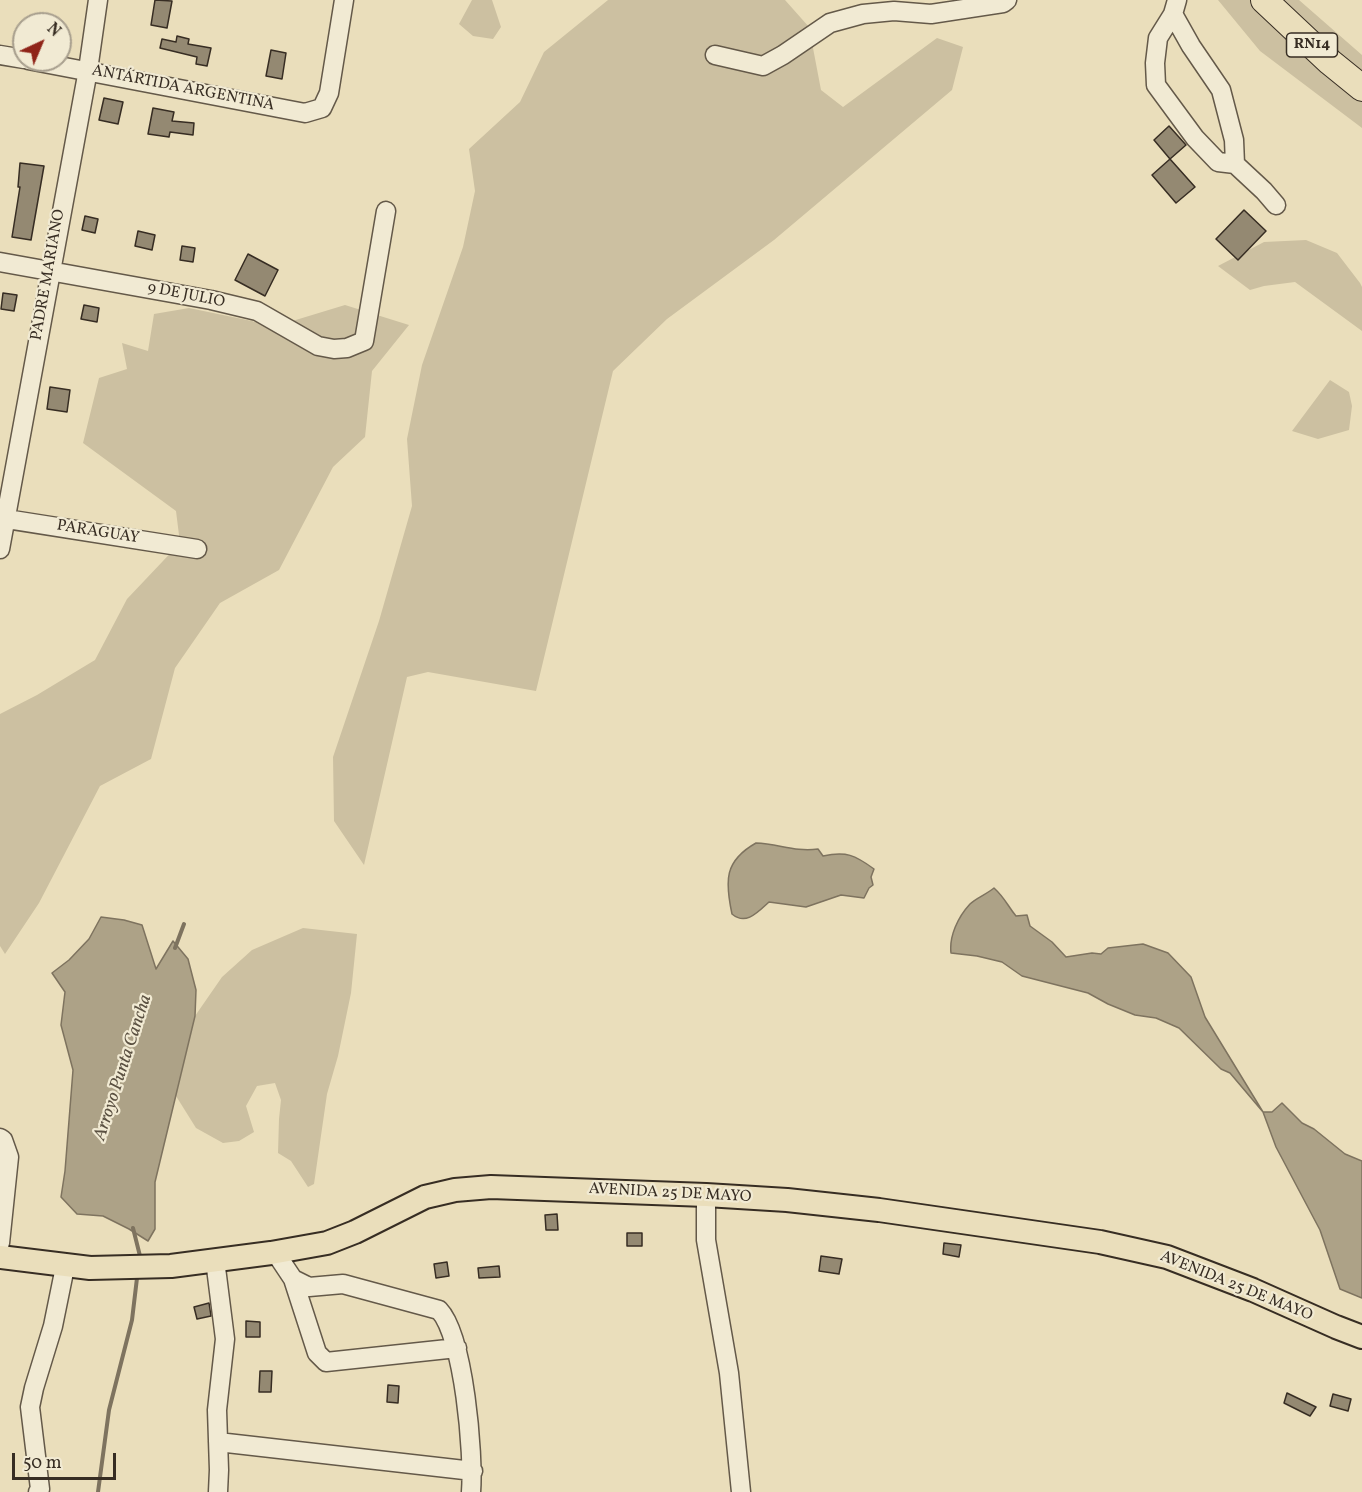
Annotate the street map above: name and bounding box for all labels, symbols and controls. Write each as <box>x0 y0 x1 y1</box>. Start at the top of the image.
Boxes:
north arrow <box>12 12 72 72</box>
text: N <box>41 19 65 42</box>
road number: RN14 <box>1286 33 1338 57</box>
street label: ANTÁRTIDA ARGENTINA <box>90 62 276 116</box>
street label: PADRE MARIANO <box>28 208 70 342</box>
street label: 9 DE JULIO <box>146 279 226 313</box>
street label: PARAGUAY <box>55 517 141 549</box>
water label: Arroyo Punta Cancha <box>90 992 158 1144</box>
street label: AVENIDA 25 DE MAYO <box>588 1180 752 1208</box>
street label: AVENIDA 25 DE MAYO <box>1157 1248 1315 1326</box>
scale bar <box>15 1441 118 1479</box>
text: 50 m <box>23 1451 62 1476</box>

